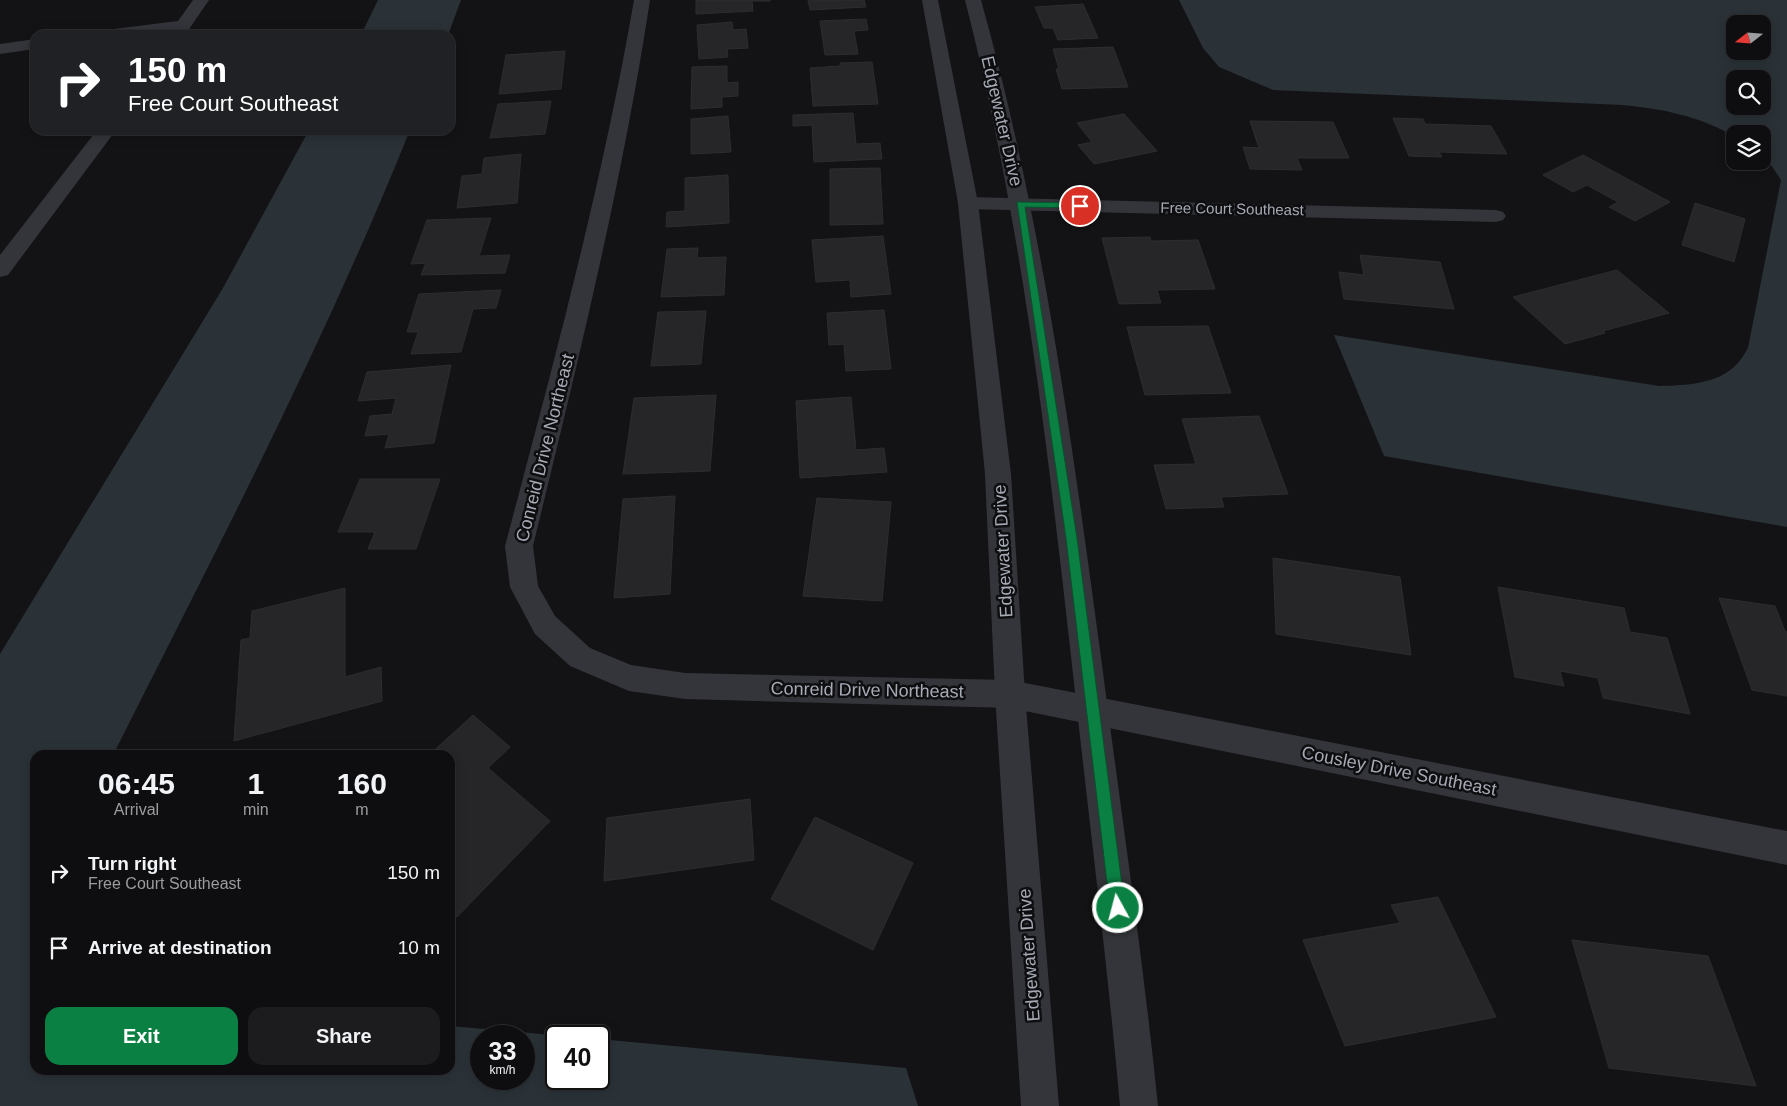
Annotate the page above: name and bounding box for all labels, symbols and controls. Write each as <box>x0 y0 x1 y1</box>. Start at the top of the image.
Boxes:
north arrow <box>1726 15 1771 60</box>
map controls <box>1726 15 1771 170</box>
icon: right <box>45 50 110 115</box>
text: 150 m <box>128 50 227 89</box>
street label: Edgewater Drive <box>977 54 1027 188</box>
button: search <box>1726 70 1771 115</box>
text: Free Court Southeast <box>128 91 338 116</box>
button: layers <box>1726 125 1771 170</box>
pin <box>1059 185 1101 227</box>
icon: arrive <box>1066 192 1094 220</box>
street label: Free Court Southeast <box>1160 199 1305 218</box>
street label: Conreid Drive Northeast <box>512 352 578 544</box>
street label: Edgewater Drive <box>990 484 1016 618</box>
street label: Conreid Drive Northeast <box>770 678 964 702</box>
street label: Cousley Drive Southeast <box>1300 742 1498 800</box>
text: 06:45 <box>98 767 175 800</box>
text: 1 <box>247 767 264 800</box>
text: 160 <box>337 767 387 800</box>
text: Arrival <box>114 801 159 818</box>
text: min <box>243 801 269 818</box>
text: m <box>355 801 368 818</box>
text: Turn right <box>88 853 176 874</box>
icon: right <box>45 859 73 887</box>
text: 150 m <box>387 862 440 883</box>
text: Free Court Southeast <box>88 875 241 892</box>
position arrow <box>1091 881 1143 933</box>
street label: Edgewater Drive <box>1014 888 1044 1022</box>
icon: arrive <box>45 934 73 962</box>
text: Arrive at destination <box>88 937 272 958</box>
text: 10 m <box>398 937 440 958</box>
button: Exit <box>45 1007 238 1065</box>
button: Share <box>248 1007 440 1065</box>
speed limit sign: 40 <box>545 1025 610 1090</box>
text: 33 <box>489 1037 516 1065</box>
text: km/h <box>489 1063 516 1077</box>

